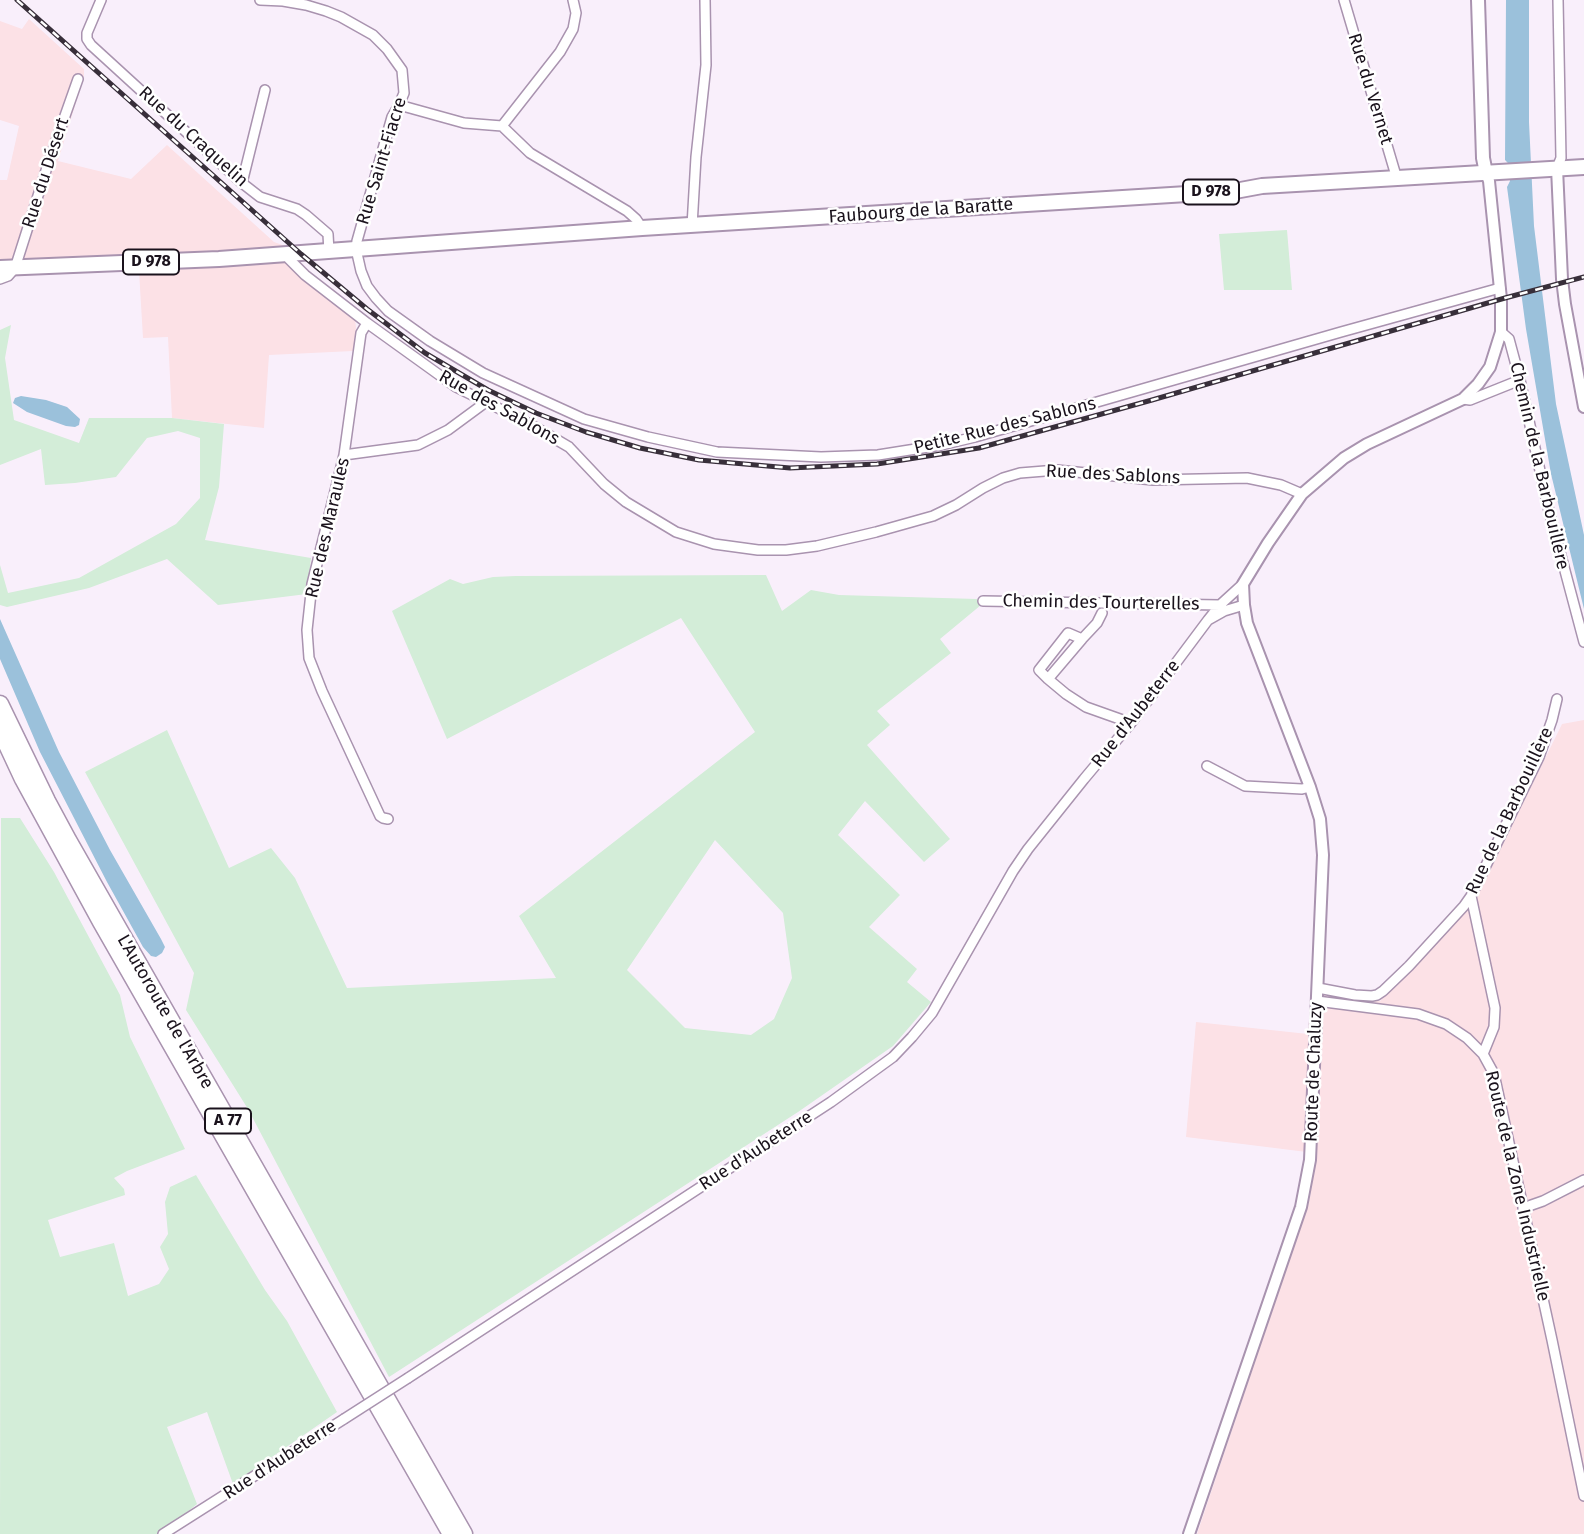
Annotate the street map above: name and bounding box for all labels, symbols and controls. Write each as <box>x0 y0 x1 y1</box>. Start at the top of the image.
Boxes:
street label: Rue du Vernet <box>1343 31 1397 147</box>
street label: Rue du Craquelin <box>134 82 252 192</box>
street label: Rue Saint-Fiacre <box>352 95 412 227</box>
street label: Rue du Désert <box>18 115 74 231</box>
road number: D 978 <box>1183 180 1239 204</box>
street label: Faubourg de la Baratte <box>828 194 1014 228</box>
road number: D 978 <box>123 250 179 274</box>
street label: Chemin de la Barbouillère <box>1505 360 1573 572</box>
street label: Rue des Sablons <box>435 366 563 450</box>
street label: Petite Rue des Sablons <box>912 393 1098 459</box>
street label: Rue des Maraules <box>301 456 355 600</box>
street label: Rue des Sablons <box>1045 461 1181 489</box>
street label: Chemin des Tourterelles <box>1002 590 1200 616</box>
street label: Rue d'Aubeterre <box>1087 656 1185 772</box>
street label: Rue de la Barbouillère <box>1462 724 1558 898</box>
street label: L'Autoroute de l'Arbre <box>112 931 218 1093</box>
street label: Route de Chaluzy <box>1301 1002 1327 1142</box>
street label: Route de la Zone Industrielle <box>1480 1068 1554 1304</box>
street label: Rue d'Aubeterre <box>695 1106 817 1196</box>
road number: A 77 <box>205 1108 251 1134</box>
street label: Rue d'Aubeterre <box>219 1415 341 1505</box>

